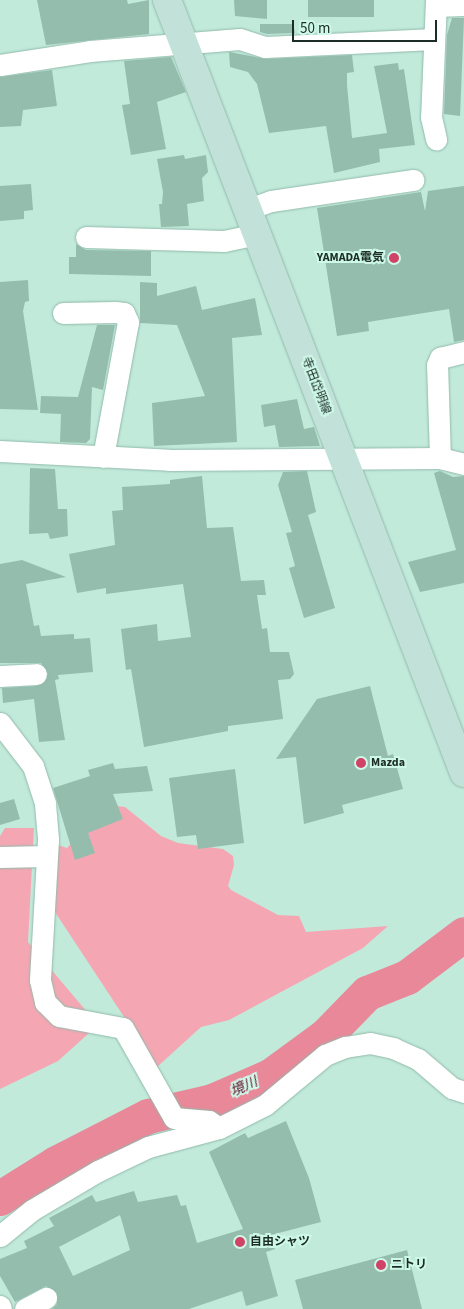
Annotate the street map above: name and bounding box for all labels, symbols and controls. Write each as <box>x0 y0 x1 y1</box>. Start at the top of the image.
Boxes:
scale bar <box>294 10 439 42</box>
text: 50 m <box>300 18 330 39</box>
place label: YAMADA電気 <box>317 251 384 265</box>
marker: YAMADA電気 <box>388 252 400 264</box>
street label: 寺田岱明線 <box>299 355 333 417</box>
place label: Mazda <box>371 756 405 770</box>
marker: Mazda <box>355 757 367 769</box>
water label: 境川 <box>228 1074 260 1100</box>
place label: 自由シャツ <box>250 1235 310 1249</box>
marker: 自由シャツ <box>234 1236 246 1248</box>
place label: ニトリ <box>391 1258 427 1272</box>
marker: ニトリ <box>375 1259 387 1271</box>

